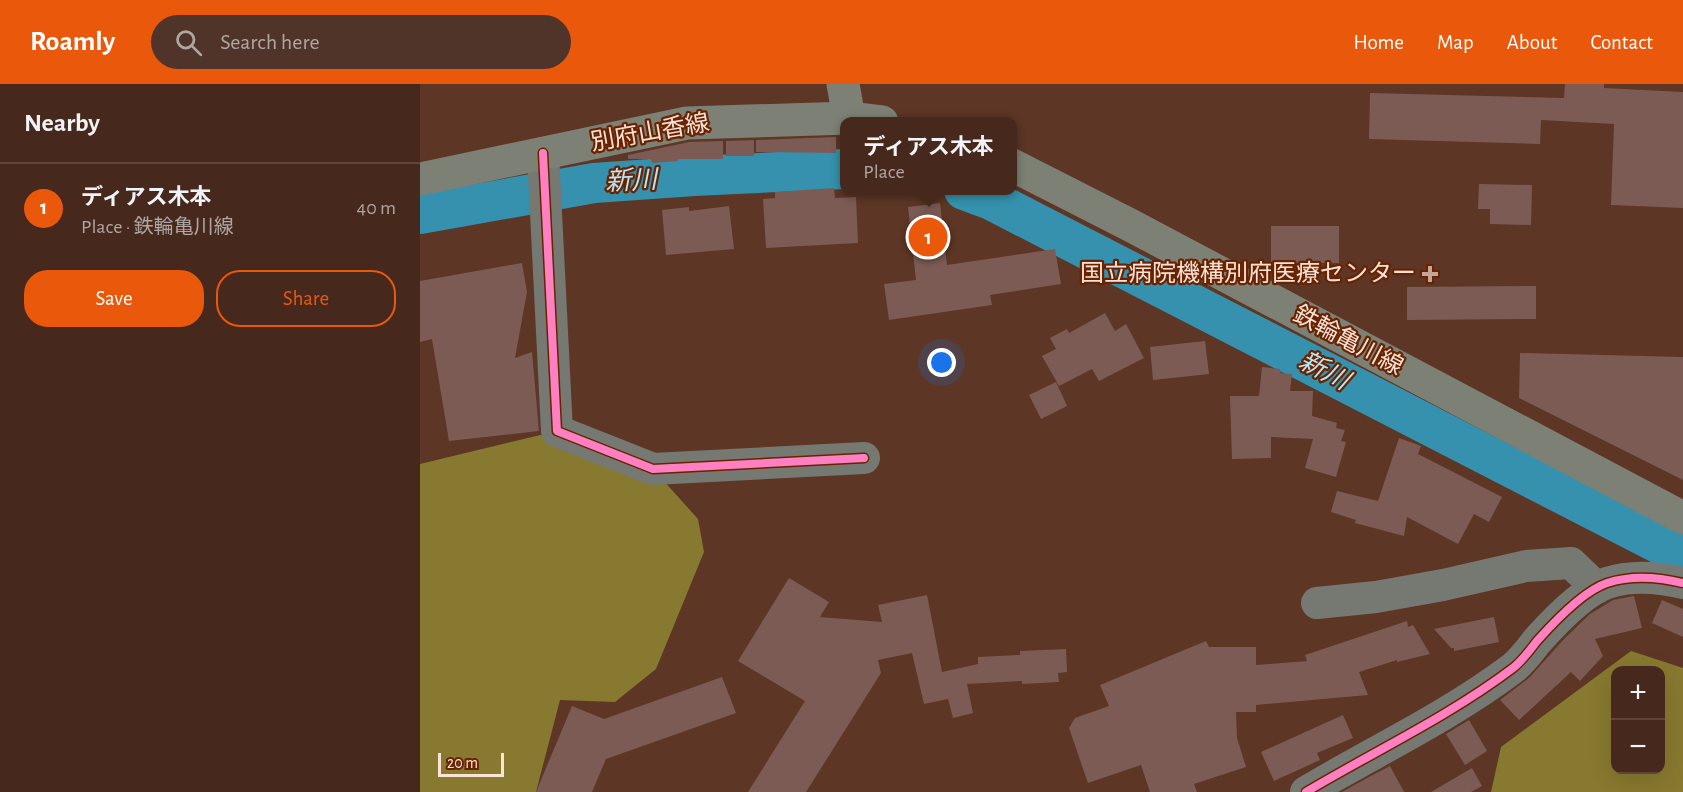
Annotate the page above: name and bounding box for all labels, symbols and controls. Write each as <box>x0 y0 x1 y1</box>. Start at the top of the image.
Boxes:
search box <box>151 15 571 69</box>
icon: search <box>172 26 205 59</box>
text: Roamly <box>30 28 115 56</box>
text: Search here <box>220 31 320 53</box>
text: Home <box>1353 32 1404 53</box>
text: Map <box>1437 32 1474 53</box>
text: About <box>1507 32 1557 53</box>
text: Contact <box>1590 32 1653 53</box>
street label: 別府山香線 <box>588 109 711 155</box>
text: Nearby <box>24 110 100 136</box>
popup <box>840 117 1017 195</box>
text: ディアス木本 <box>863 136 994 158</box>
text: Place <box>863 162 905 182</box>
water label: 新川 <box>604 166 661 195</box>
text: ディアス木本 <box>81 186 211 208</box>
text: 1 <box>40 198 47 218</box>
text: 40 m <box>357 198 396 218</box>
pin: 1 <box>908 214 948 260</box>
text: Place · 鉄輪亀川線 <box>81 217 234 237</box>
place label: 国立病院機構別府医療センター <box>1080 260 1416 286</box>
marker: 国立病院機構別府医療センター <box>1421 265 1439 283</box>
button: Save <box>24 270 204 327</box>
button: Share <box>216 270 396 327</box>
street label: 鉄輪亀川線 <box>1289 300 1408 380</box>
water label: 新川 <box>1295 347 1356 396</box>
your location <box>927 348 956 377</box>
map controls <box>1611 666 1665 774</box>
button: + <box>1611 666 1665 720</box>
button: − <box>1611 720 1665 774</box>
scale bar <box>438 750 504 778</box>
text: 20 m <box>447 755 478 771</box>

